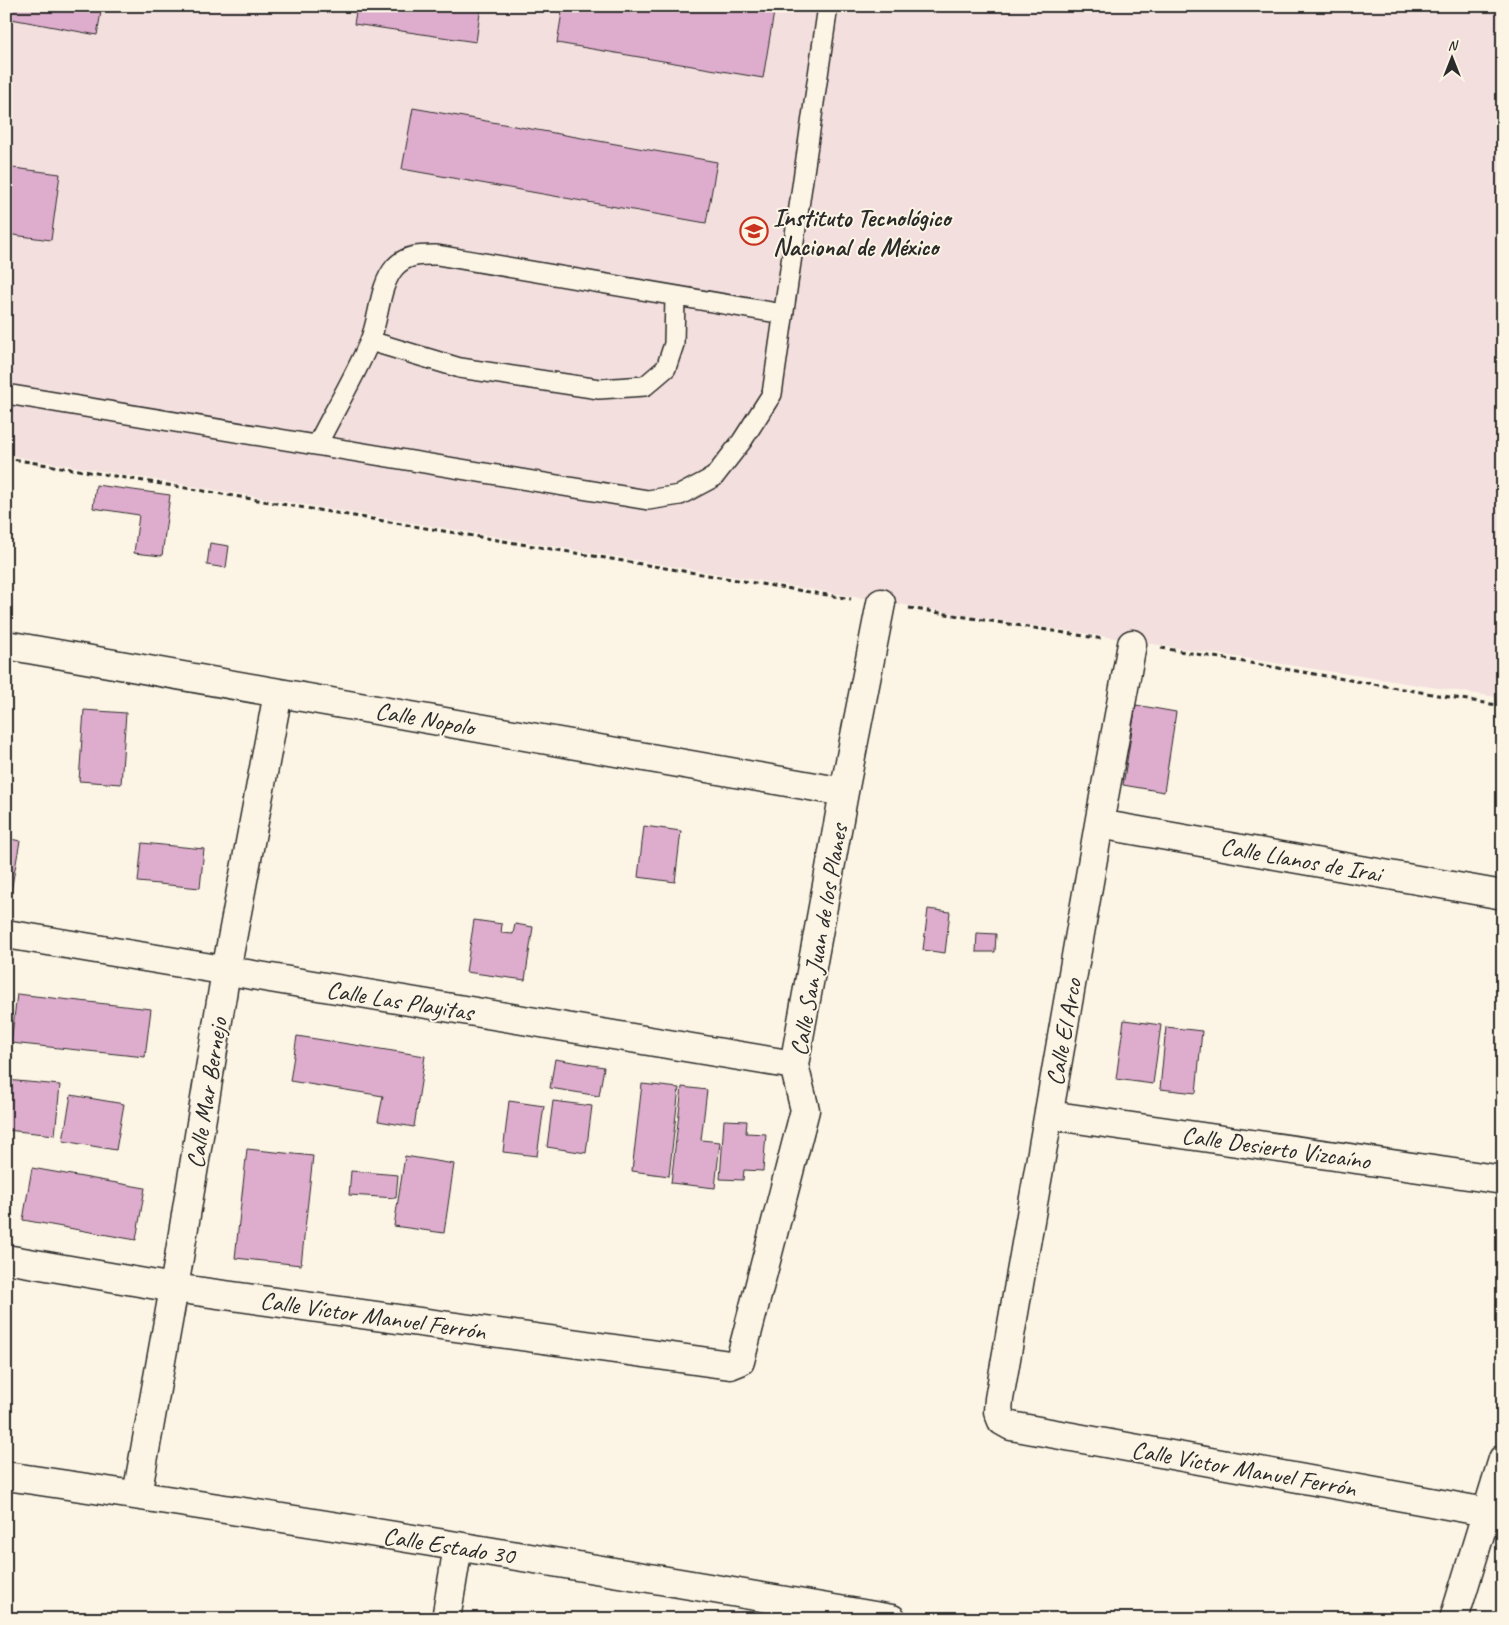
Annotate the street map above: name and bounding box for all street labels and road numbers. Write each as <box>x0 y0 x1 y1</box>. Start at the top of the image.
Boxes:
street label: Calle Nopolo <box>373 695 480 744</box>
street label: Calle San Juan de los Planes <box>783 819 856 1058</box>
street label: Calle Llanos de Irai <box>1218 830 1387 890</box>
street label: Calle Las Playitas <box>324 974 478 1029</box>
street label: Calle El Arco <box>1039 975 1089 1088</box>
street label: Calle Mar Bernejo <box>179 1014 235 1171</box>
street label: Calle Desierto Vizcaíno <box>1180 1119 1373 1177</box>
street label: Calle Víctor Manuel Ferrón <box>258 1284 488 1348</box>
street label: Calle Víctor Manuel Ferrón <box>1129 1433 1359 1505</box>
street label: Calle Estado 30 <box>381 1520 519 1572</box>

